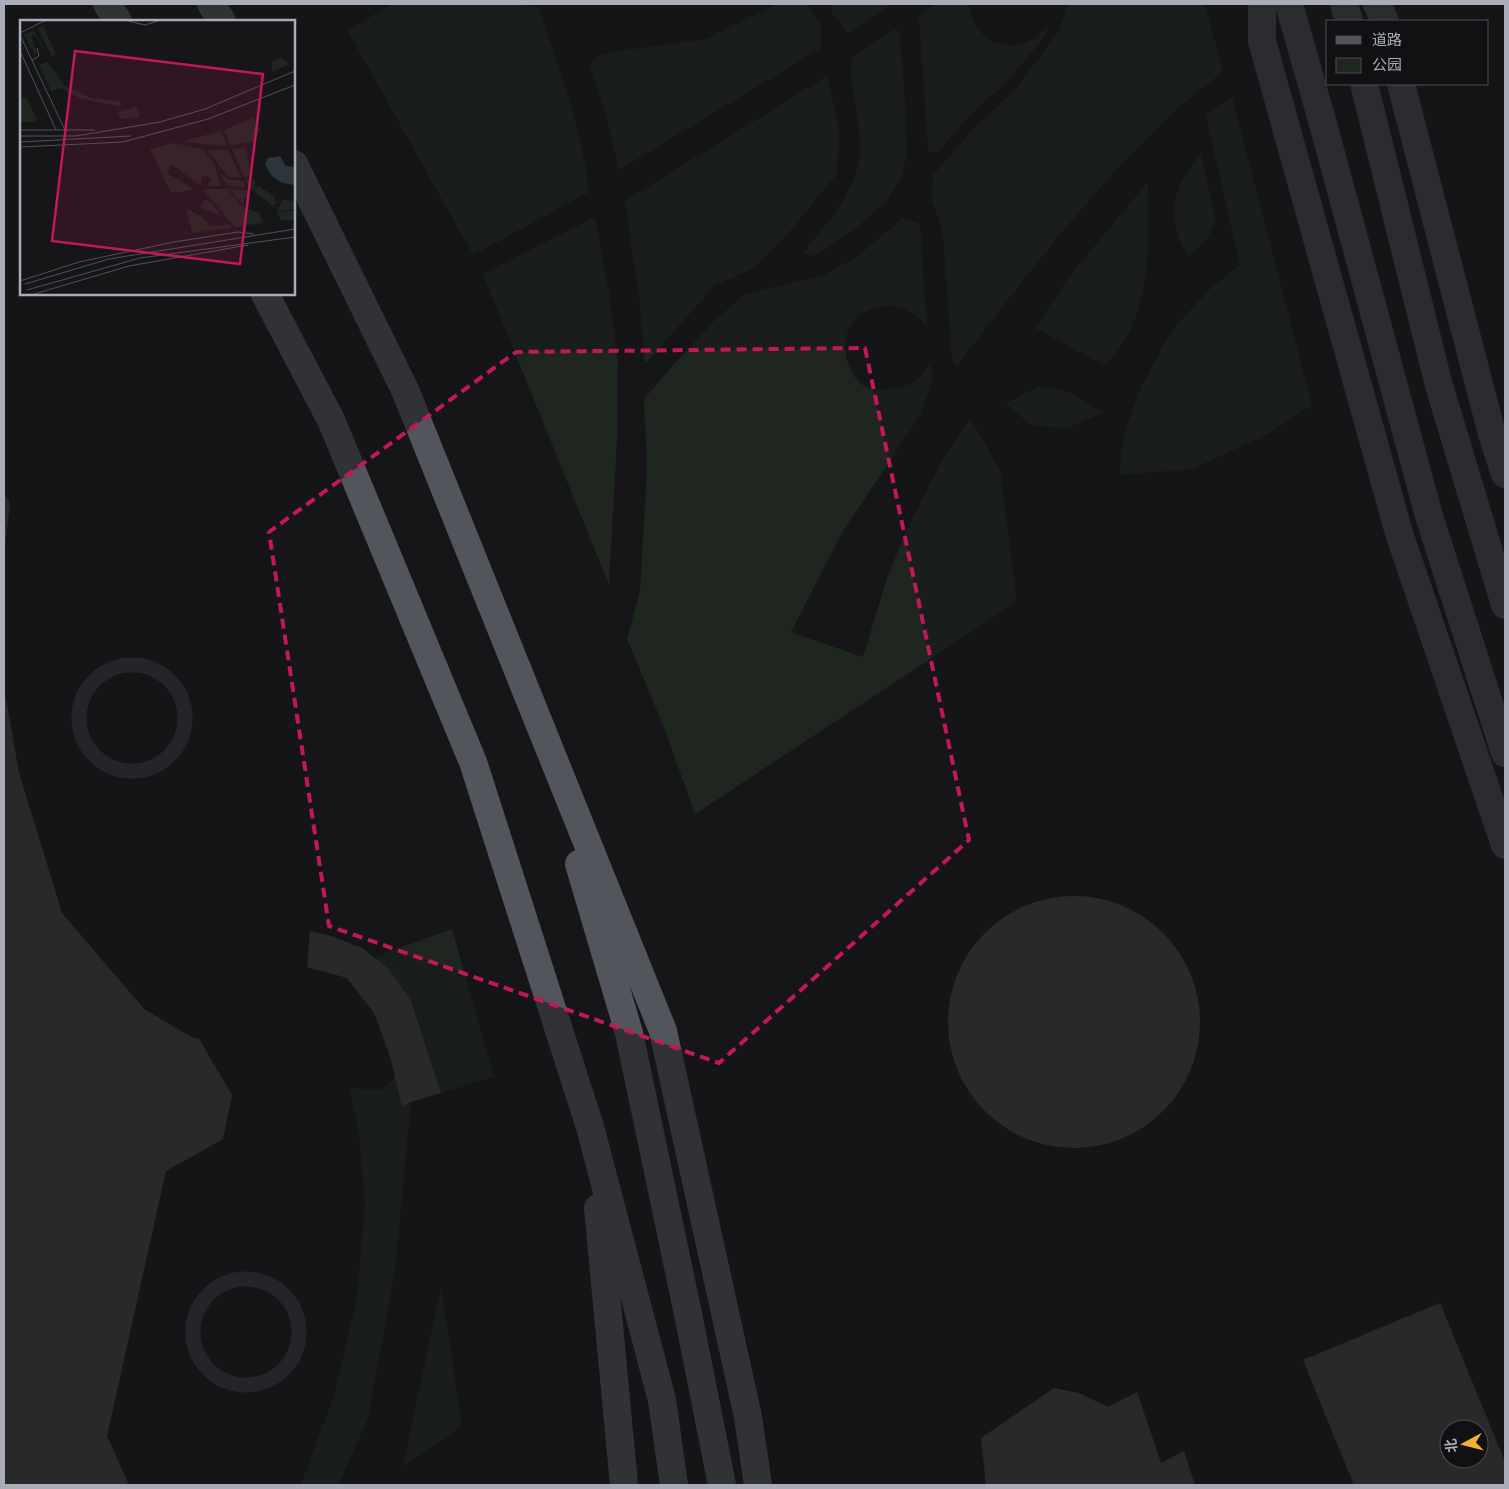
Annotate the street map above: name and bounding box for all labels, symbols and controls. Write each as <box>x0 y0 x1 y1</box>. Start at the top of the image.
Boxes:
inset map <box>20 20 295 295</box>
legend <box>1326 20 1489 85</box>
text: 道路 <box>1372 30 1402 48</box>
text: 公园 <box>1372 55 1402 73</box>
north arrow <box>1439 1419 1489 1469</box>
text: 北 <box>1441 1438 1460 1454</box>

